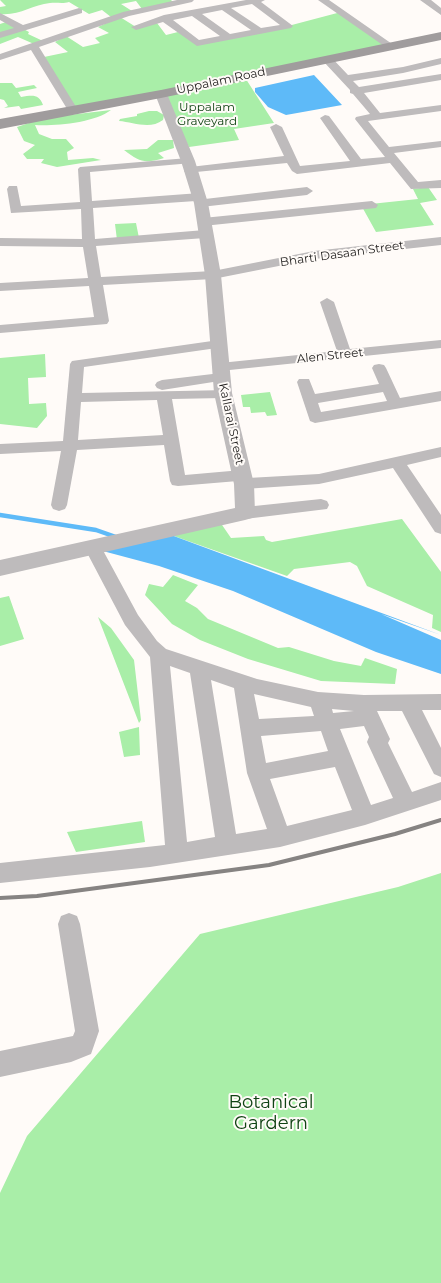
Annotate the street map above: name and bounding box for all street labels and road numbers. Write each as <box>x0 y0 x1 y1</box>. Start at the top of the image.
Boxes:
street label: Uppalam Road <box>175 65 267 97</box>
street label: Bharti Dasaan Street <box>279 238 405 270</box>
street label: Alen Street <box>296 345 364 367</box>
street label: Kallarai Street <box>215 382 247 466</box>

